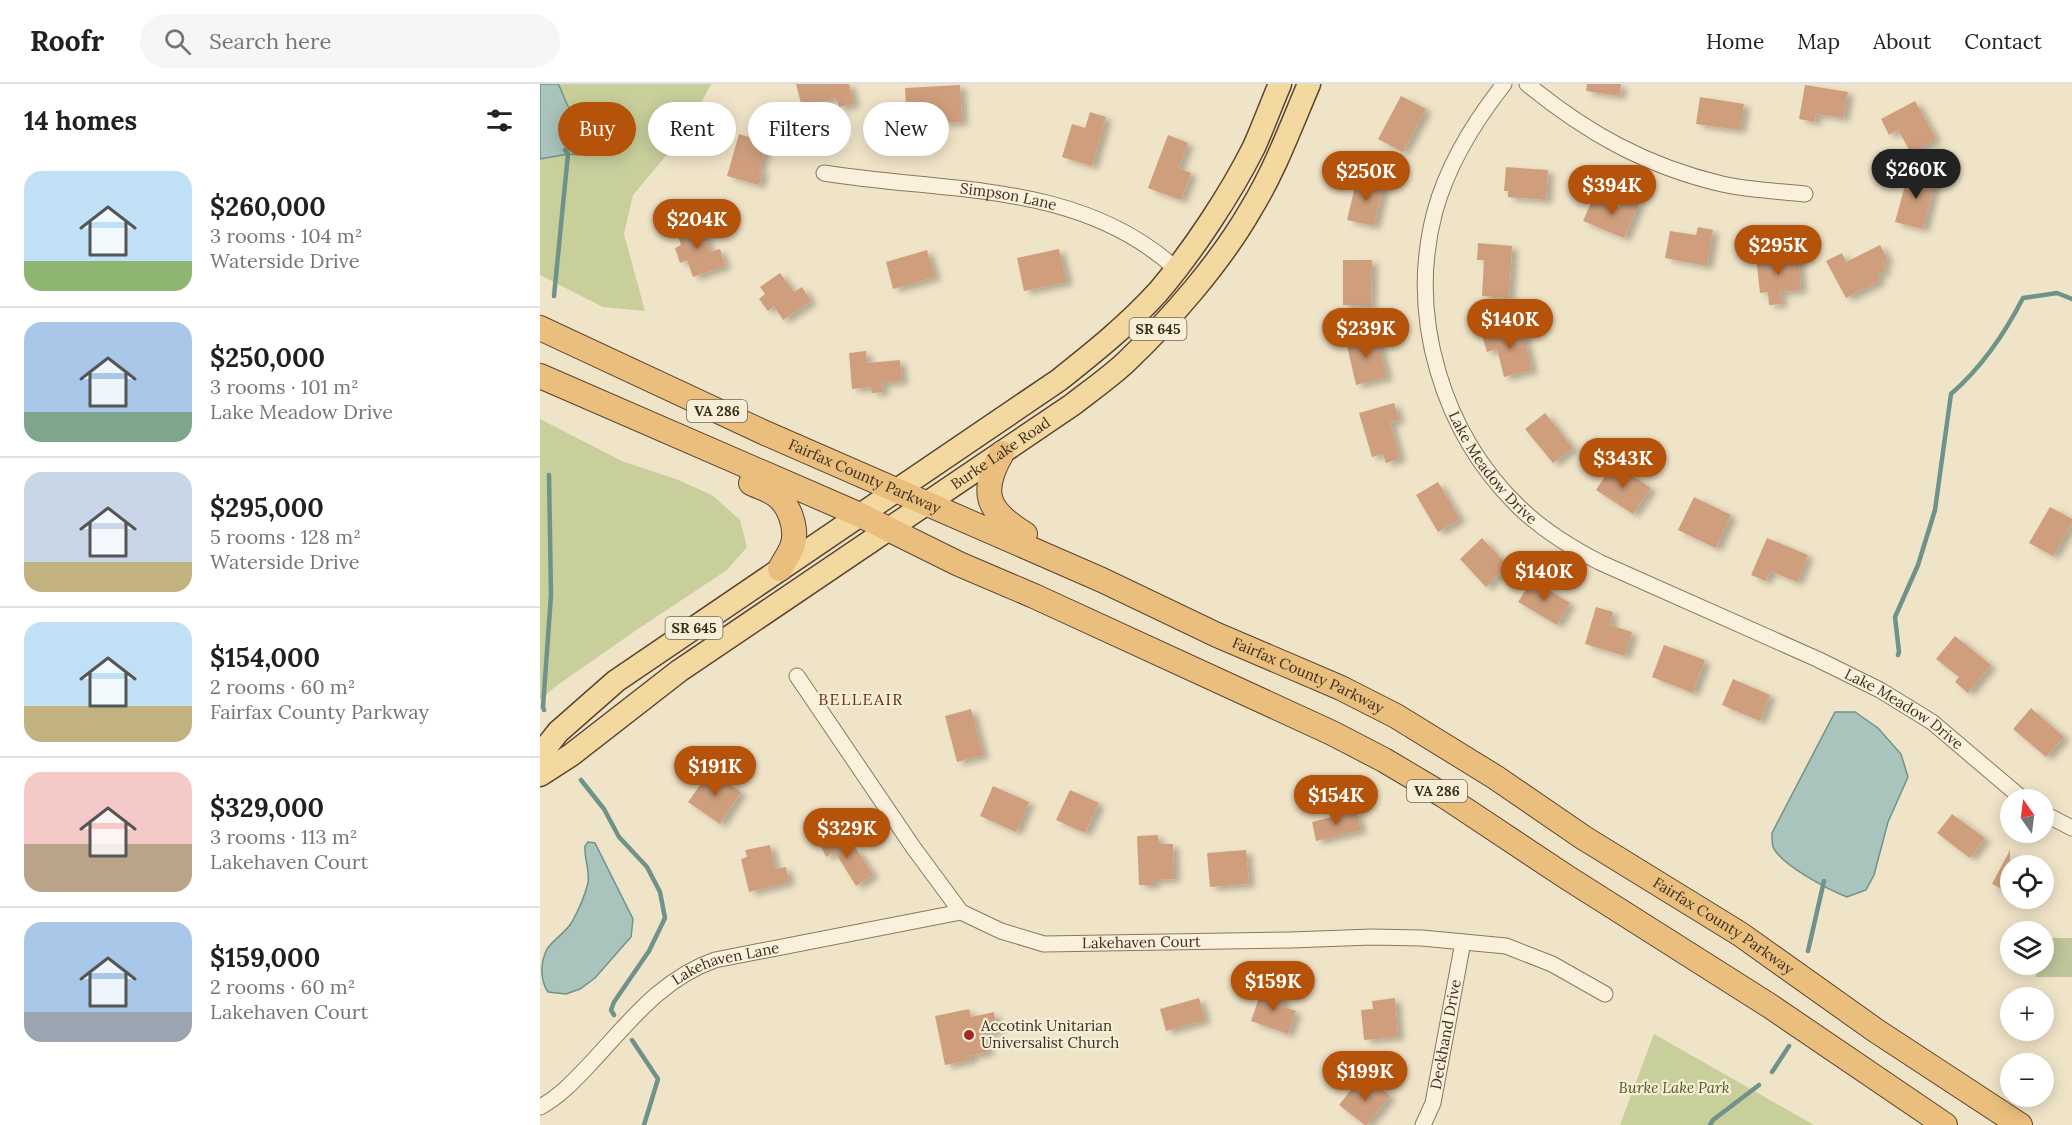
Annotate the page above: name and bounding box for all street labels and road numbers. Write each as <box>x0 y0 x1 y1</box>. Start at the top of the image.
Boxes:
street label: Simpson Lane <box>959 178 1059 214</box>
road number: SR 645 <box>1130 318 1186 340</box>
road number: VA 286 <box>687 400 747 422</box>
street label: Lake Meadow Drive <box>1445 408 1541 528</box>
street label: Burke Lake Road <box>947 412 1054 493</box>
street label: Fairfax County Parkway <box>786 434 944 518</box>
road number: SR 645 <box>666 617 722 639</box>
street label: Fairfax County Parkway <box>1229 633 1387 717</box>
street label: Lake Meadow Drive <box>1841 664 1967 753</box>
road number: VA 286 <box>1407 780 1467 802</box>
street label: Fairfax County Parkway <box>1650 873 1798 978</box>
street label: Lakehaven Court <box>1082 931 1201 952</box>
street label: Lakehaven Lane <box>668 938 781 989</box>
street label: Deckhand Drive <box>1426 978 1465 1091</box>

